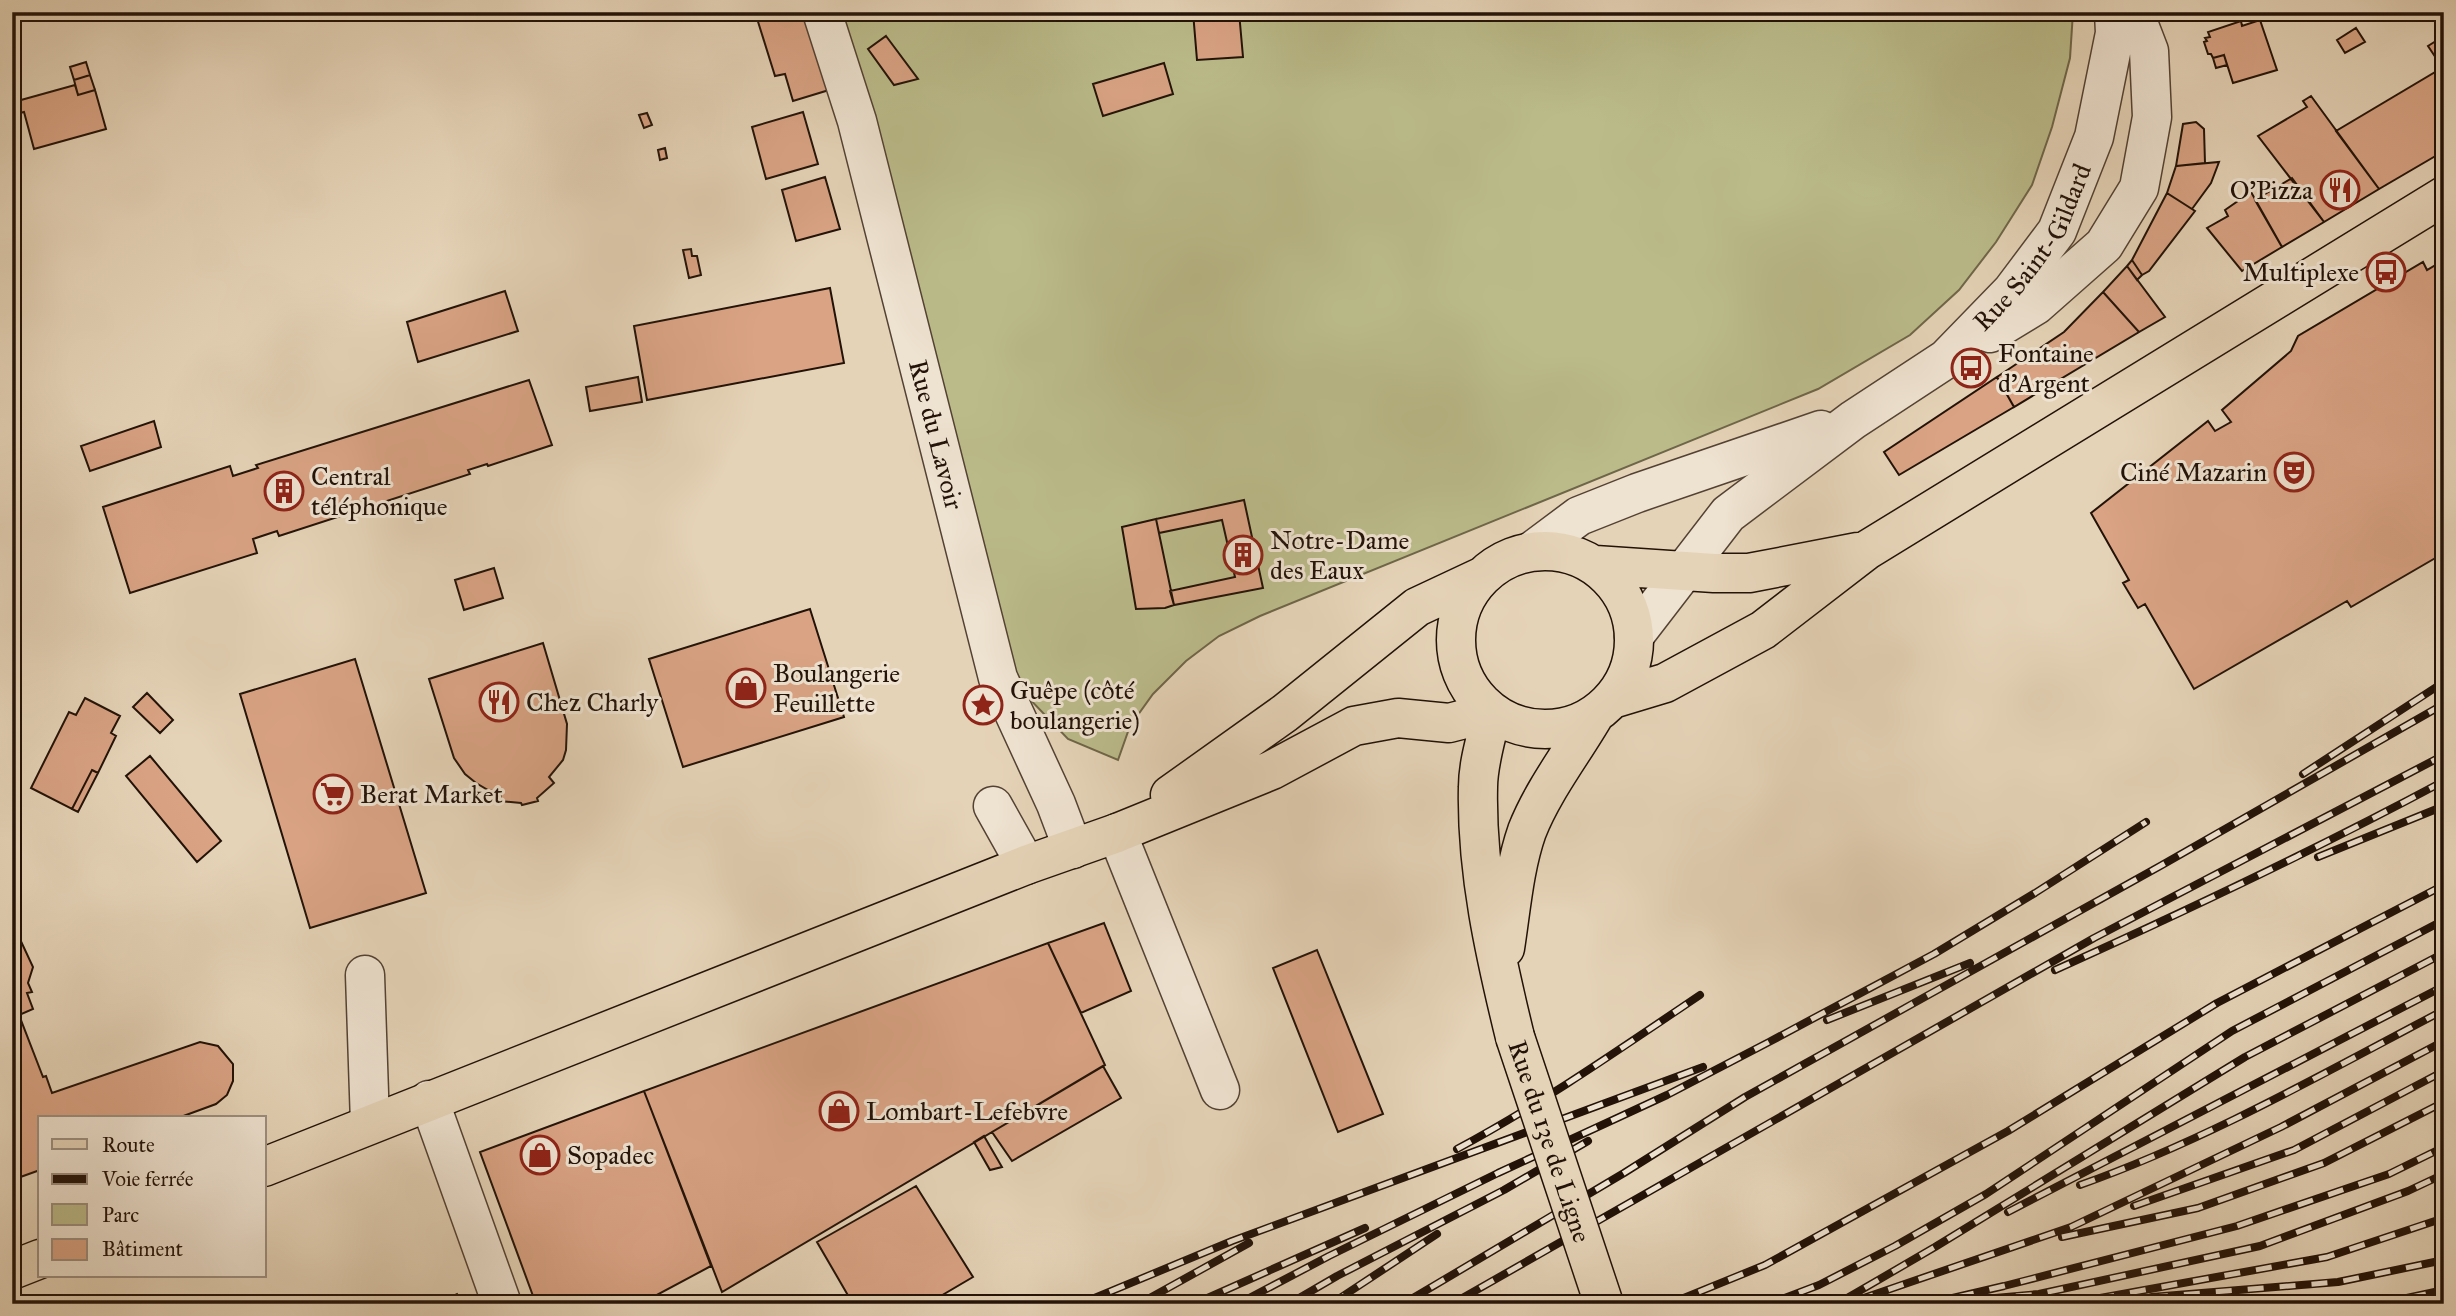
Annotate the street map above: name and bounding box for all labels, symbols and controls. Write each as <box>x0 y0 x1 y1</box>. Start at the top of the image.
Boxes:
street label: Rue Saint-Gildard <box>1966 159 2098 337</box>
restaurant icon: O'Pizza <box>2319 169 2361 211</box>
place label: O'Pizza <box>2230 174 2313 206</box>
bus stop icon: Multiplexe <box>2365 251 2407 293</box>
place label: Multiplexe <box>2243 256 2359 288</box>
place label: Fontaine d'Argent <box>1998 337 2094 399</box>
bus stop icon: Fontaine d'Argent <box>1950 347 1992 389</box>
street label: Rue du Lavoir <box>902 356 971 513</box>
theatre icon: Ciné Mazarin <box>2273 451 2315 493</box>
place label: Ciné Mazarin <box>2120 456 2267 488</box>
place label: Central téléphonique <box>311 460 448 522</box>
building icon: Central téléphonique <box>263 470 305 512</box>
place label: Notre-Dame des Eaux <box>1270 524 1409 586</box>
building icon: Notre-Dame des Eaux <box>1222 534 1264 576</box>
place label: Boulangerie Feuillette <box>773 657 900 719</box>
shop icon: Boulangerie Feuillette <box>725 667 767 709</box>
place label: Guêpe (côté boulangerie) <box>1010 674 1140 736</box>
restaurant icon: Chez Charly <box>478 681 520 723</box>
place icon: Guêpe (côté boulangerie) <box>962 684 1004 726</box>
place label: Chez Charly <box>526 686 659 718</box>
supermarket icon: Berat Market <box>312 773 354 815</box>
place label: Berat Market <box>360 778 503 810</box>
street label: Rue du 13e de Ligne <box>1501 1036 1598 1247</box>
shop icon: Lombart-Lefebvre <box>818 1090 860 1132</box>
place label: Lombart-Lefebvre <box>866 1095 1068 1127</box>
legend <box>38 1116 266 1278</box>
text: Route <box>102 1132 155 1158</box>
shop icon: Sopadec <box>519 1134 561 1176</box>
place label: Sopadec <box>567 1139 654 1171</box>
text: Voie ferrée <box>101 1166 194 1192</box>
text: Parc <box>102 1202 139 1228</box>
text: Bâtiment <box>102 1236 184 1262</box>

